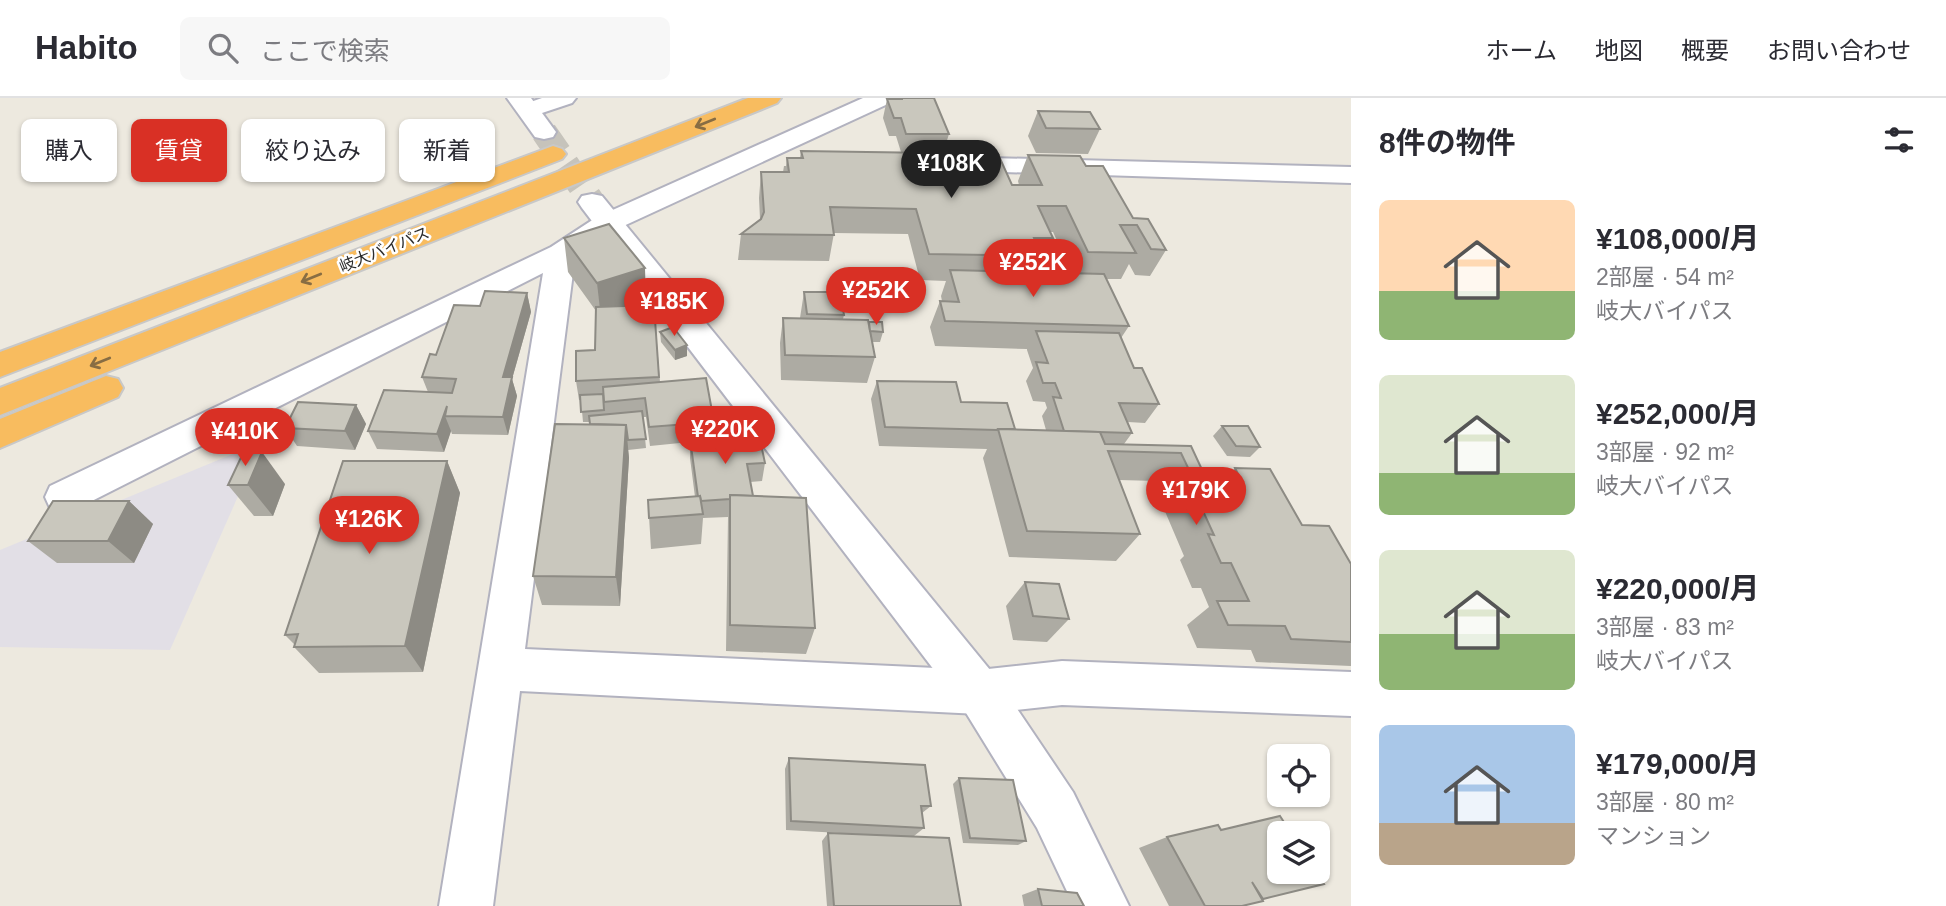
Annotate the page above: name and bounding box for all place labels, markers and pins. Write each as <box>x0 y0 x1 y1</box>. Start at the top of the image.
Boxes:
pin: ¥108K <box>902 140 1000 200</box>
pin: ¥252K <box>984 240 1082 299</box>
pin: ¥252K <box>827 268 925 327</box>
pin: ¥185K <box>625 278 723 338</box>
pin: ¥220K <box>676 406 774 466</box>
pin: ¥410K <box>196 408 294 468</box>
pin: ¥179K <box>1147 468 1245 527</box>
pin: ¥126K <box>320 496 418 556</box>

